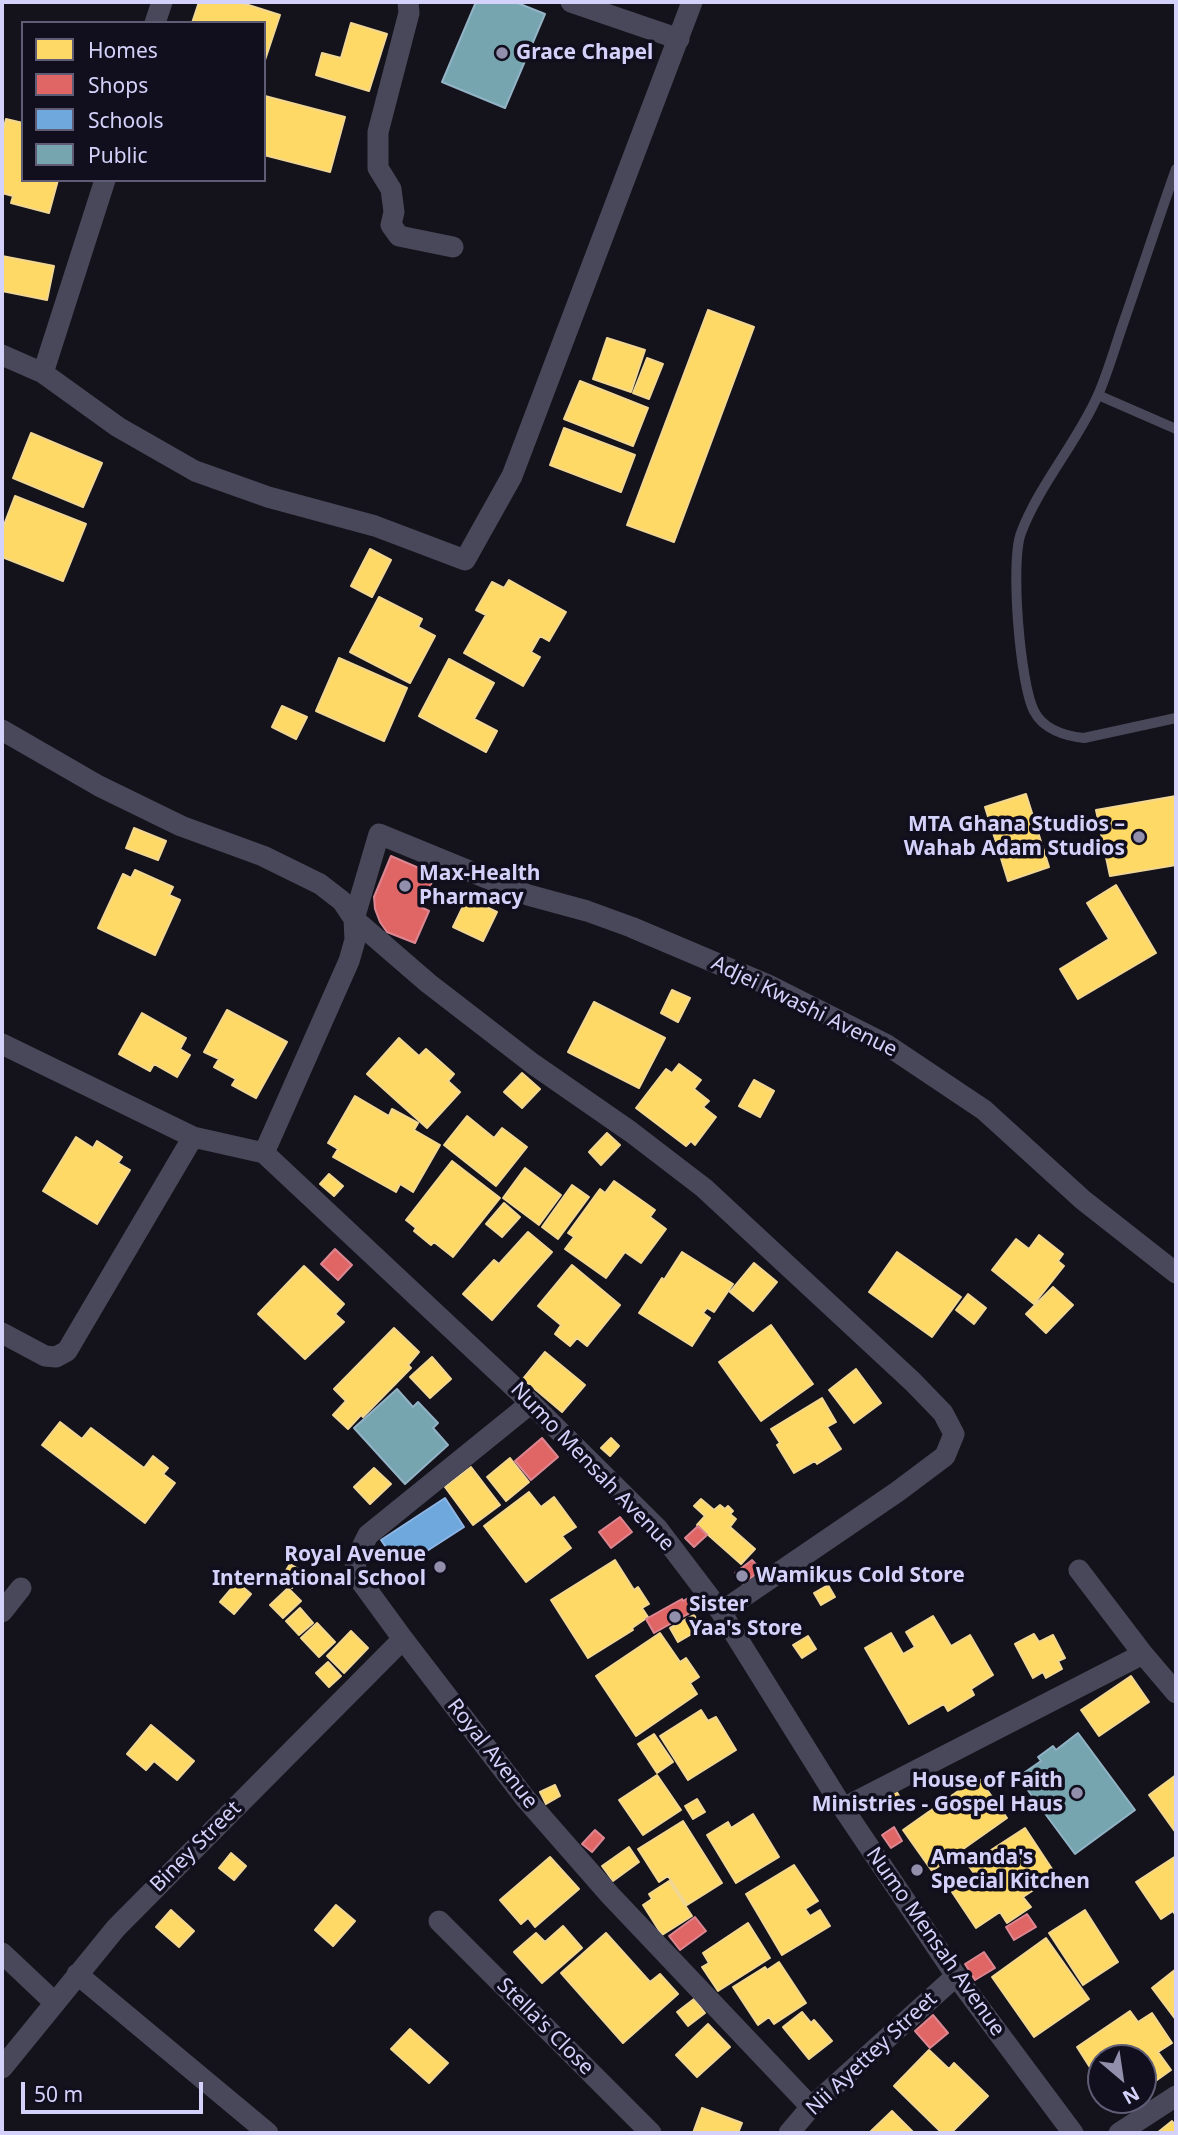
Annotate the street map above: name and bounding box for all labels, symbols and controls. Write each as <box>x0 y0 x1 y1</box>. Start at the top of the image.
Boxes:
legend <box>21 21 266 182</box>
text: Homes <box>88 36 158 64</box>
place label: Grace Chapel <box>516 40 653 66</box>
marker: Grace Chapel <box>494 45 510 61</box>
text: Shops <box>88 71 148 99</box>
text: Schools <box>88 106 163 134</box>
text: Public <box>88 141 148 169</box>
place label: MTA Ghana Studios – Wahab Adam Studios <box>904 812 1125 862</box>
marker: MTA Ghana Studios – Wahab Adam Studios <box>1131 829 1147 845</box>
place label: Max-Health Pharmacy <box>419 861 540 911</box>
marker: Max-Health Pharmacy <box>397 878 413 894</box>
street label: Adjei Kwashi Avenue <box>707 951 901 1063</box>
street label: Numo Mensah Avenue <box>505 1377 679 1557</box>
place label: Royal Avenue International School <box>212 1542 426 1592</box>
marker: Royal Avenue International School <box>432 1559 448 1575</box>
place label: Wamikus Cold Store <box>756 1563 965 1589</box>
marker: Wamikus Cold Store <box>734 1568 750 1584</box>
place label: Sister Yaa's Store <box>689 1592 802 1642</box>
marker: Sister Yaa's Store <box>667 1609 683 1625</box>
street label: Royal Avenue <box>441 1694 543 1814</box>
place label: House of Faith Ministries - Gospel Haus <box>812 1768 1063 1818</box>
marker: House of Faith Ministries - Gospel Haus <box>1069 1785 1085 1801</box>
street label: Biney Street <box>145 1796 247 1898</box>
street label: Numo Mensah Avenue <box>860 1843 1010 2041</box>
place label: Amanda's Special Kitchen <box>931 1845 1090 1895</box>
marker: Amanda's Special Kitchen <box>909 1862 925 1878</box>
street label: Stella's Close <box>491 1973 599 2081</box>
street label: Nii Ayettey Street <box>801 1987 943 2121</box>
north arrow <box>1087 2044 1157 2114</box>
scale bar <box>24 2068 206 2112</box>
text: 50 m <box>34 2080 83 2108</box>
text: N <box>1118 2080 1144 2111</box>

